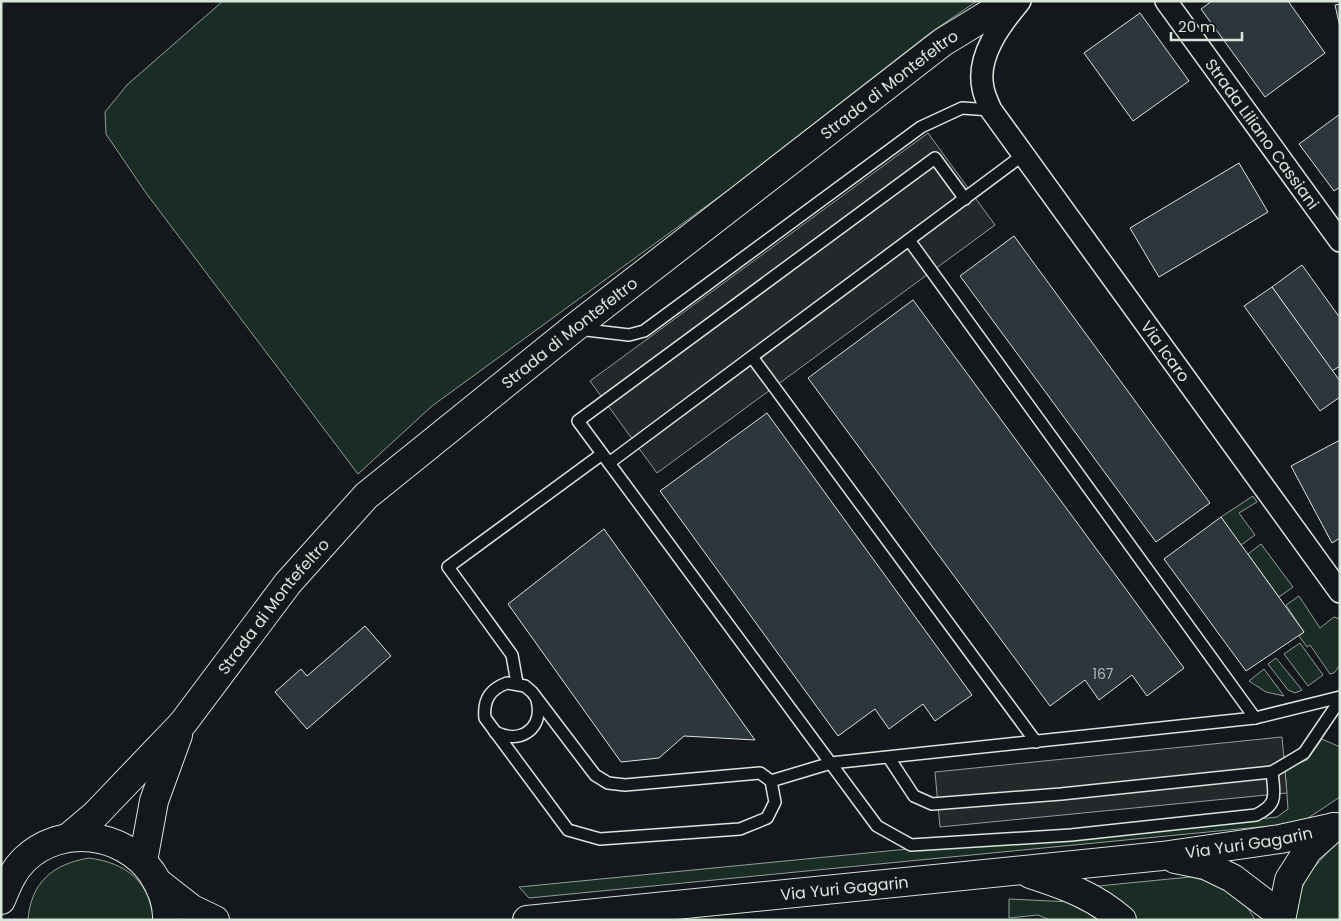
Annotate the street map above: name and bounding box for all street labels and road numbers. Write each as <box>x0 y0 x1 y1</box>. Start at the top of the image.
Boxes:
street label: Strada di Montefeltro <box>816 24 963 145</box>
street label: Strada Liliano Cassiani <box>1199 54 1324 214</box>
street label: Strada di Montefeltro <box>497 272 643 394</box>
street label: Via Icaro <box>1135 316 1195 387</box>
street label: Strada di Montefeltro <box>212 533 335 679</box>
street label: Via Yuri Gagarin <box>1184 821 1315 865</box>
street label: Via Yuri Gagarin <box>779 871 910 906</box>

